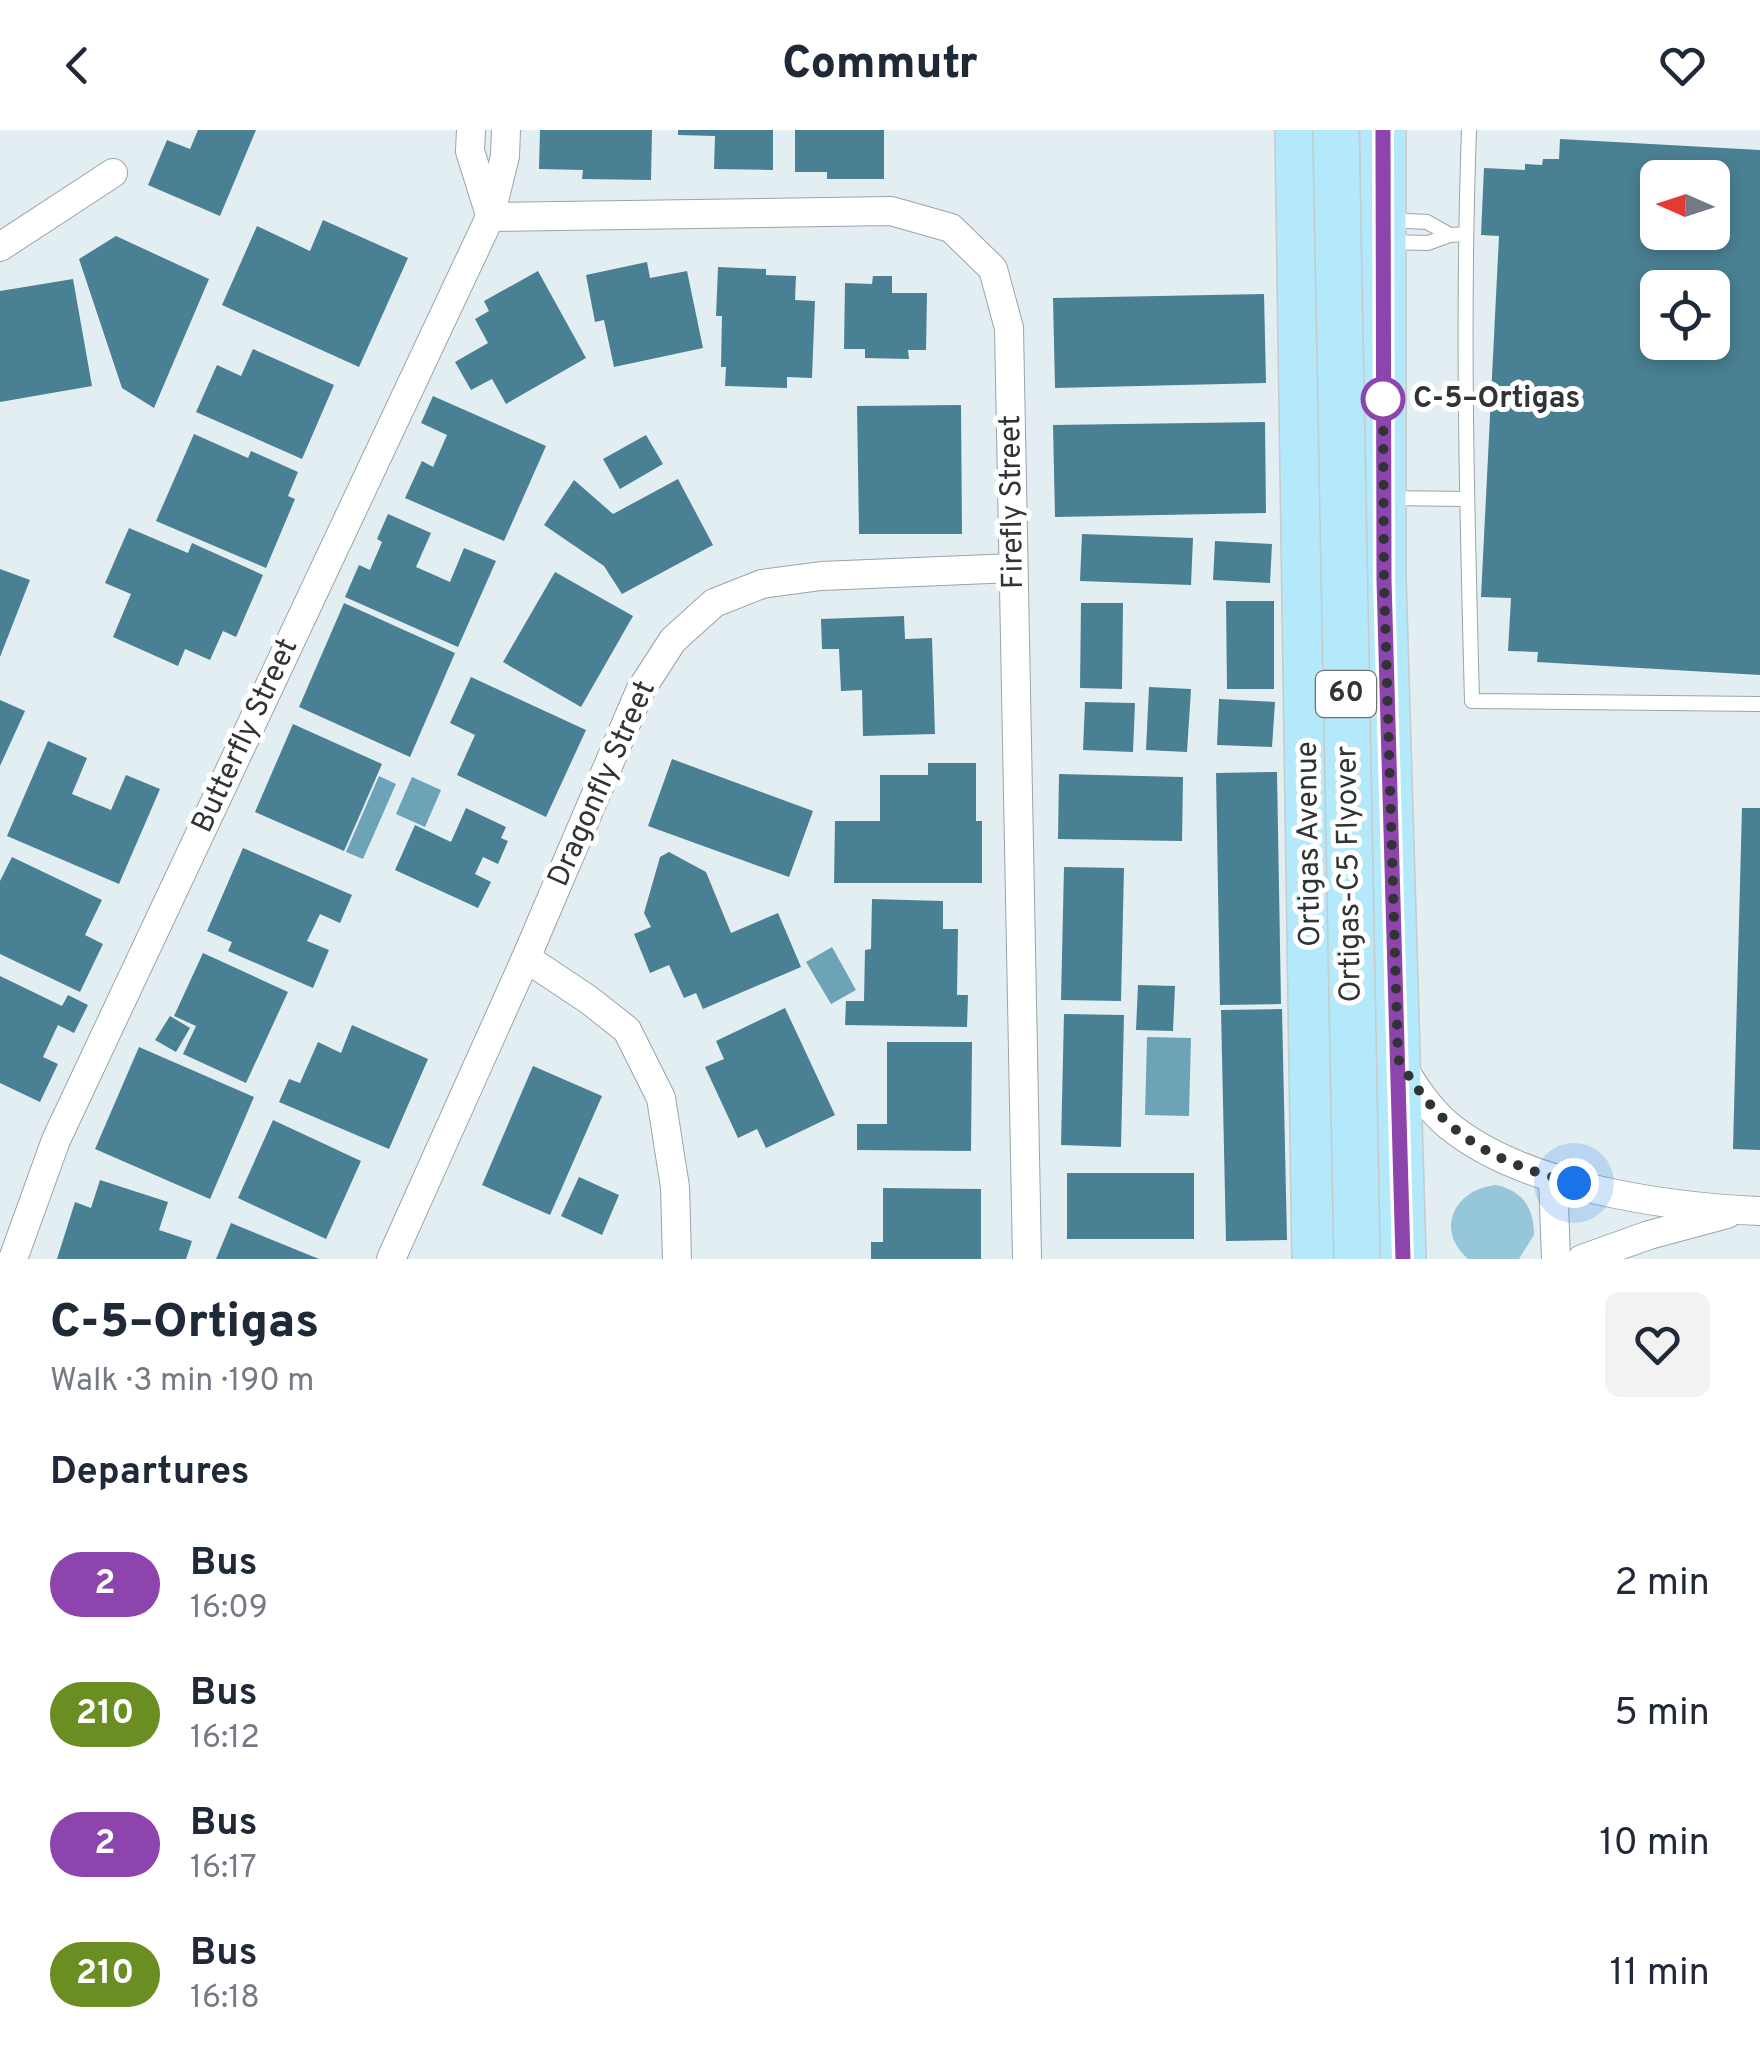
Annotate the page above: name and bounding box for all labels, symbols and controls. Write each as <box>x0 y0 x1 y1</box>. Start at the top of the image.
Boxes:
text: Commutr <box>782 37 978 94</box>
icon: back <box>50 38 105 93</box>
icon: heart <box>1655 38 1710 93</box>
north arrow <box>1640 160 1730 250</box>
map controls <box>1640 160 1730 360</box>
button: locate <box>1640 270 1730 360</box>
marker: C-5–Ortigas <box>1362 378 1404 420</box>
place label: C-5–Ortigas <box>1413 381 1580 418</box>
street label: Firefly Street <box>993 415 1033 589</box>
street label: Butterfly Street <box>185 633 307 839</box>
road number: 60 <box>1316 671 1376 717</box>
street label: Dragonfly Street <box>541 675 665 893</box>
street label: Ortigas Avenue <box>1290 741 1330 947</box>
street label: Ortigas-C5 Flyover <box>1329 745 1371 1003</box>
your location <box>1549 1158 1599 1208</box>
button: heart <box>1605 1292 1710 1397</box>
text: C-5–Ortigas <box>50 1294 319 1354</box>
text: Walk · 3 min · 190 m <box>50 1362 314 1402</box>
text: Departures <box>50 1449 250 1498</box>
text: Bus <box>190 1540 257 1589</box>
text: 2 min <box>1615 1560 1710 1609</box>
text: 2 <box>94 1562 116 1606</box>
text: 16:09 <box>190 1589 268 1629</box>
text: Bus <box>190 1670 257 1719</box>
text: 5 min <box>1614 1690 1710 1739</box>
text: 210 <box>76 1692 134 1736</box>
text: 16:12 <box>190 1719 260 1759</box>
text: Bus <box>190 1800 257 1849</box>
text: 10 min <box>1599 1820 1710 1869</box>
text: 2 <box>94 1822 116 1866</box>
text: 16:17 <box>190 1849 257 1889</box>
text: Bus <box>190 1930 257 1979</box>
text: 11 min <box>1609 1950 1710 1999</box>
text: 210 <box>76 1952 134 1996</box>
text: 16:18 <box>190 1979 260 2019</box>

